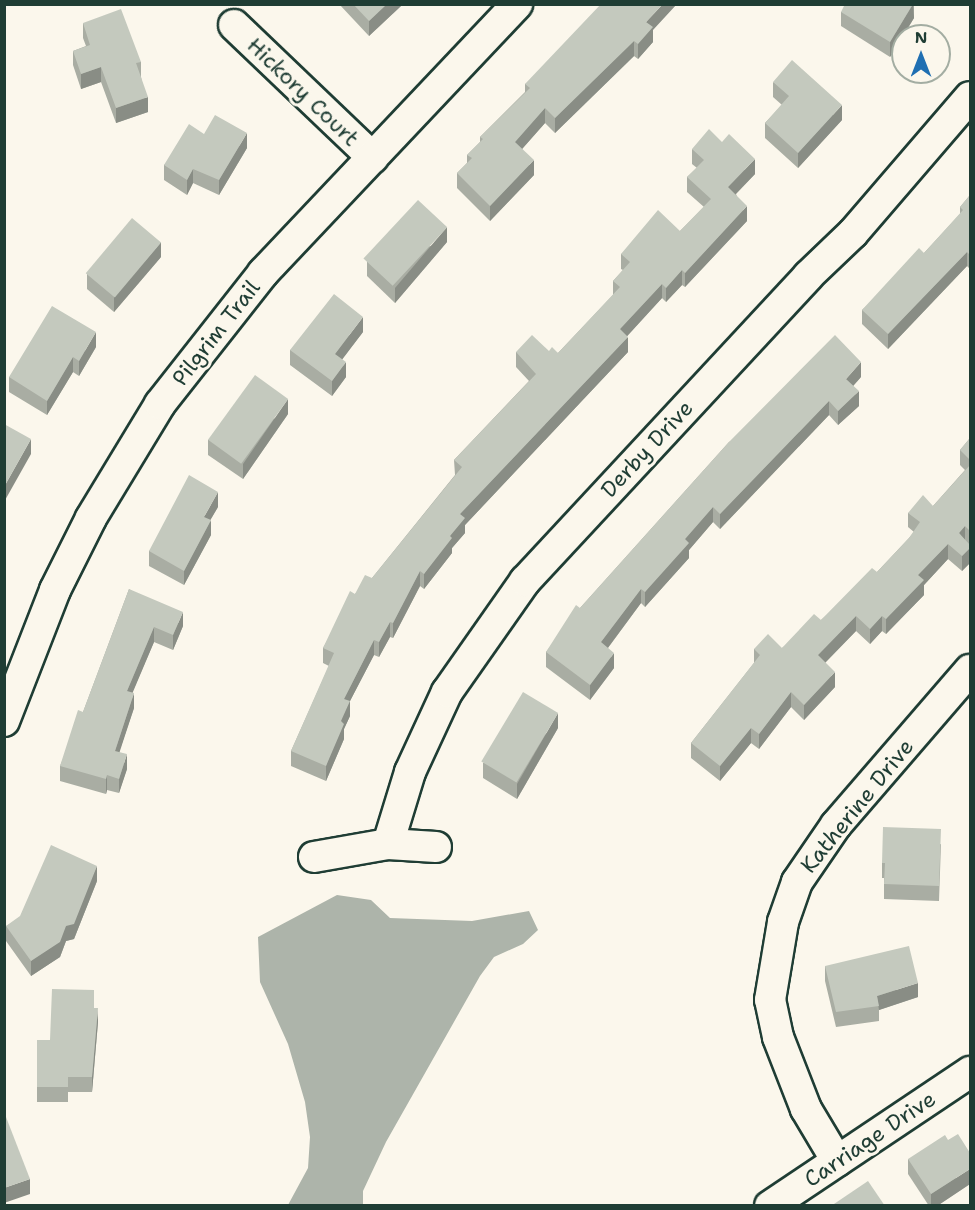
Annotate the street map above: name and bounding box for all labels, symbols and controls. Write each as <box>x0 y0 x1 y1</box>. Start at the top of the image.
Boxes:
north arrow <box>891 24 951 84</box>
text: N <box>915 27 927 48</box>
street label: Hickory Court <box>242 32 364 152</box>
street label: Pilgrim Trail <box>167 275 265 391</box>
street label: Derby Drive <box>595 395 699 503</box>
street label: Katherine Drive <box>795 734 919 878</box>
street label: Carriage Drive <box>799 1085 941 1193</box>

